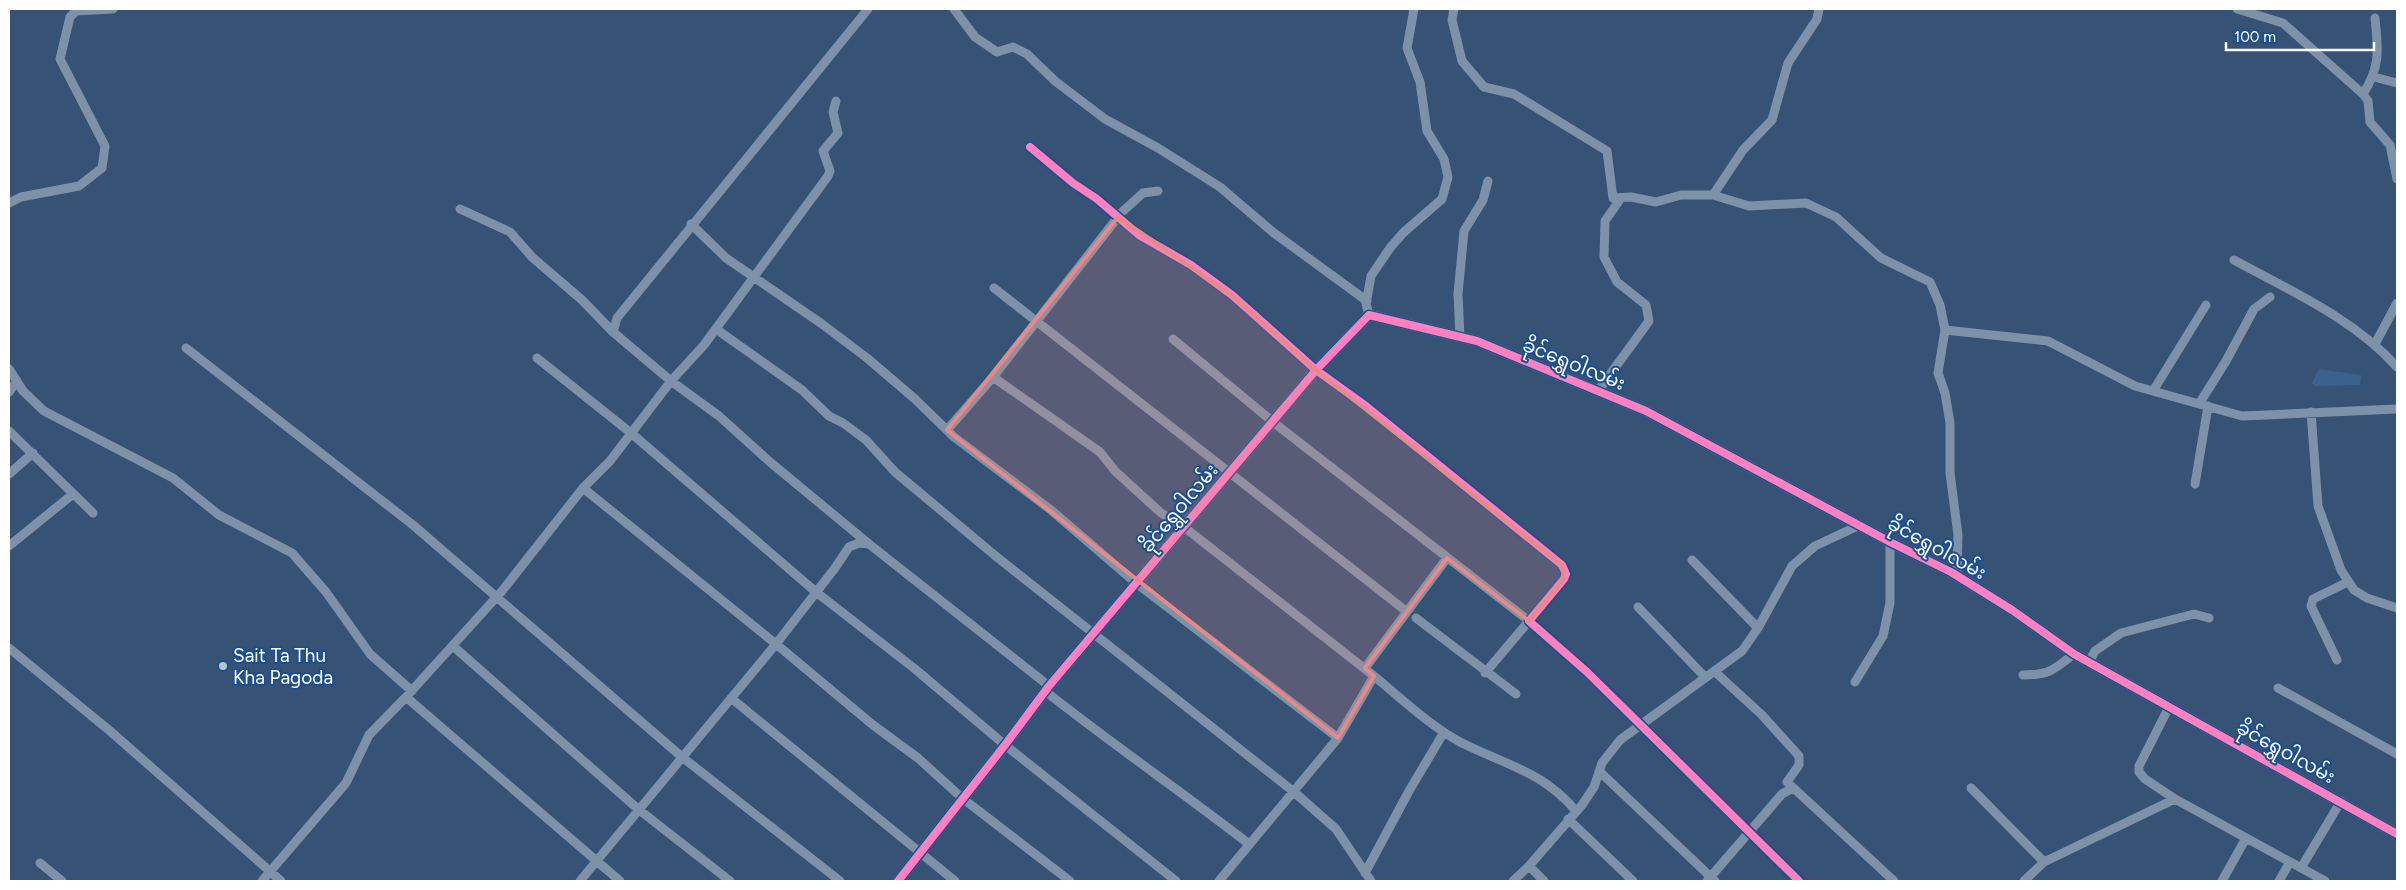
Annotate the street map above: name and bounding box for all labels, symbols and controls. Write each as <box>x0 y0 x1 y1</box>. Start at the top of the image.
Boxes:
scale bar <box>2226 20 2374 52</box>
text: 100 m <box>2234 28 2276 46</box>
street label: ခိုင်ရွှေဝါလမ်း <box>1517 330 1630 400</box>
street label: ခိုင်ရွှေဝါလမ်း <box>1133 457 1227 560</box>
street label: ခိုင်ရွှေဝါလမ်း <box>1881 509 1992 589</box>
place label: Sait Ta Thu Kha Pagoda <box>233 644 333 689</box>
marker: Sait Ta Thu Kha Pagoda <box>217 660 229 672</box>
street label: ခိုင်ရွှေဝါလမ်း <box>2230 713 2341 793</box>

